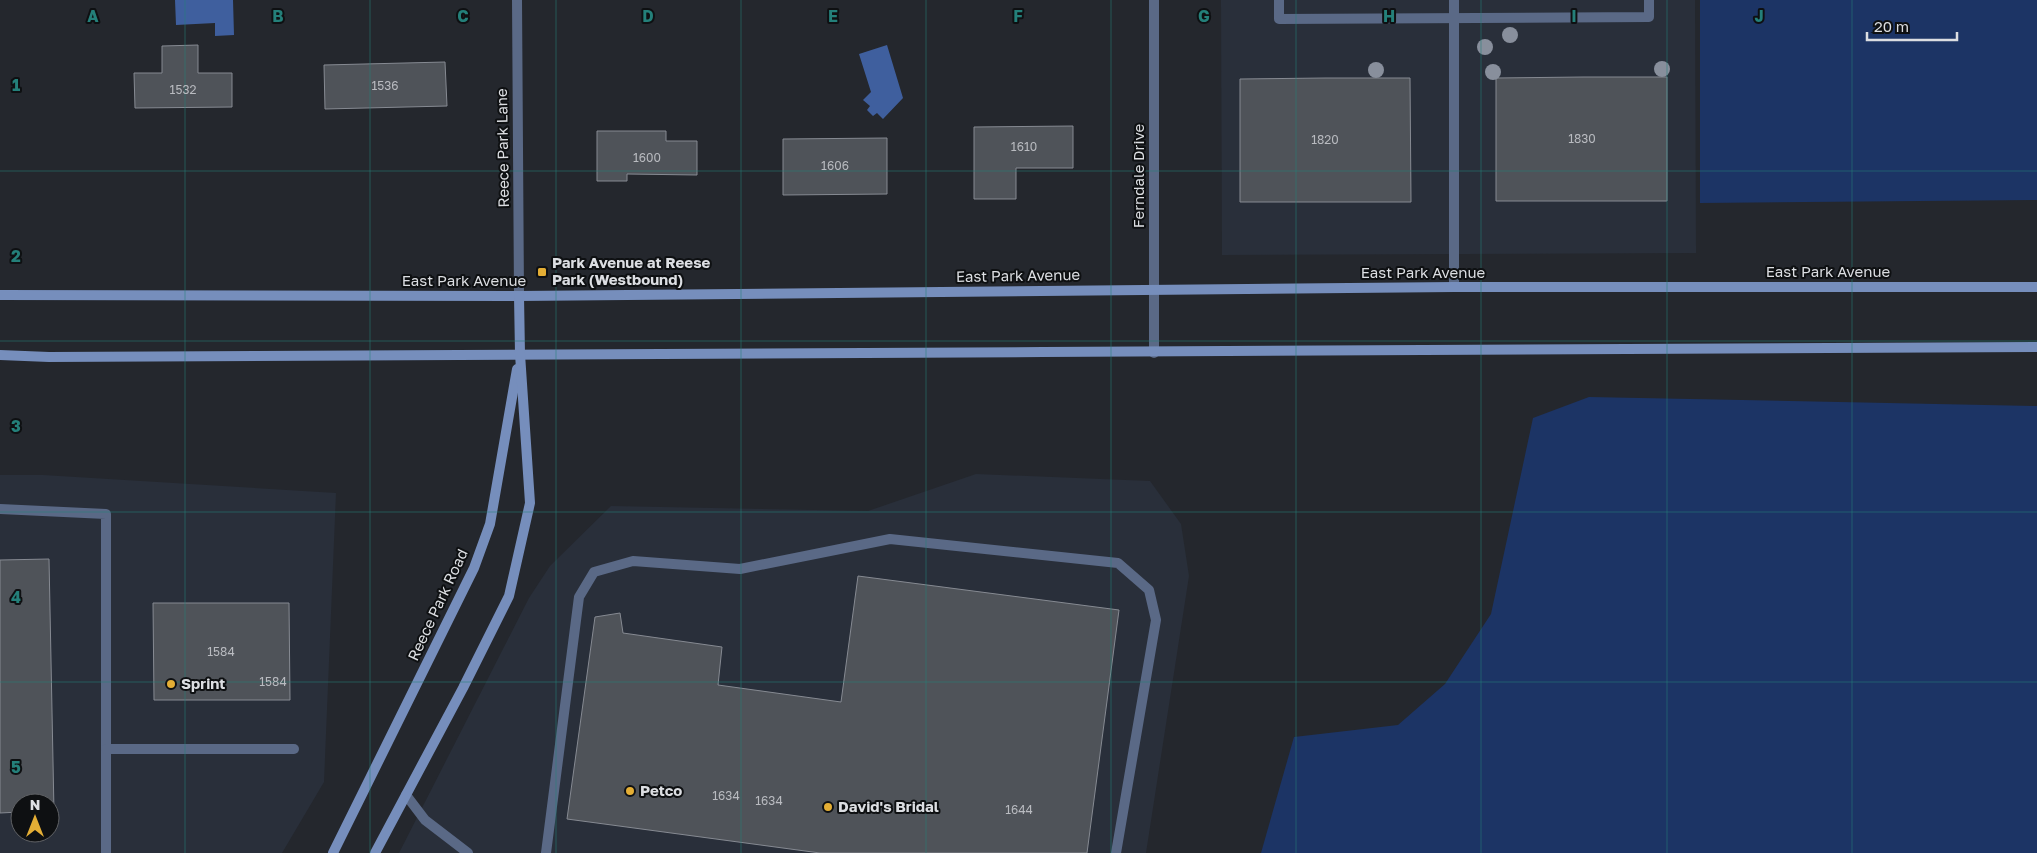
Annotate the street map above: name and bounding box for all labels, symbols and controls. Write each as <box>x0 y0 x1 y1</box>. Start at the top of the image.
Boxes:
text: A <box>87 6 99 26</box>
text: B <box>272 6 284 26</box>
text: C <box>457 6 469 26</box>
text: D <box>642 6 654 26</box>
text: E <box>828 6 838 26</box>
text: F <box>1013 6 1023 26</box>
text: G <box>1198 6 1210 26</box>
text: H <box>1383 6 1395 26</box>
text: I <box>1571 6 1577 26</box>
text: J <box>1754 6 1764 26</box>
scale bar <box>1867 10 1957 42</box>
text: 20 m <box>1874 17 1909 35</box>
text: 1 <box>12 75 20 95</box>
house number: 1536 <box>371 78 399 93</box>
house number: 1532 <box>170 82 196 97</box>
street label: Reece Park Lane <box>492 88 512 208</box>
street label: Ferndale Drive <box>1129 123 1147 228</box>
house number: 1830 <box>1568 131 1596 146</box>
house number: 1820 <box>1311 132 1339 147</box>
house number: 1610 <box>1011 139 1037 154</box>
house number: 1600 <box>633 150 661 165</box>
house number: 1606 <box>821 158 849 173</box>
text: 2 <box>11 246 21 266</box>
place label: Park Avenue at Reese Park (Westbound) <box>552 253 711 288</box>
street label: East Park Avenue <box>1766 262 1890 280</box>
street label: East Park Avenue <box>1361 263 1485 281</box>
street label: East Park Avenue <box>956 265 1081 285</box>
marker: Park Avenue at Reese Park (Westbound) <box>536 266 548 278</box>
street label: East Park Avenue <box>402 271 526 289</box>
text: 3 <box>11 416 21 436</box>
street label: Reece Park Road <box>403 546 471 663</box>
text: 4 <box>11 587 21 607</box>
house number: 1584 <box>207 644 235 659</box>
place label: Sprint <box>181 674 225 692</box>
house number: 1584 <box>259 674 287 689</box>
marker: Sprint <box>165 678 177 690</box>
text: 5 <box>11 757 21 777</box>
place label: Petco <box>640 781 682 799</box>
marker: Petco <box>624 785 636 797</box>
house number: 1634 <box>712 788 740 803</box>
north arrow <box>10 793 60 843</box>
house number: 1634 <box>755 793 783 808</box>
text: N <box>30 796 40 813</box>
place label: David's Bridal <box>838 797 939 815</box>
marker: David's Bridal <box>822 801 834 813</box>
house number: 1644 <box>1005 802 1033 817</box>

